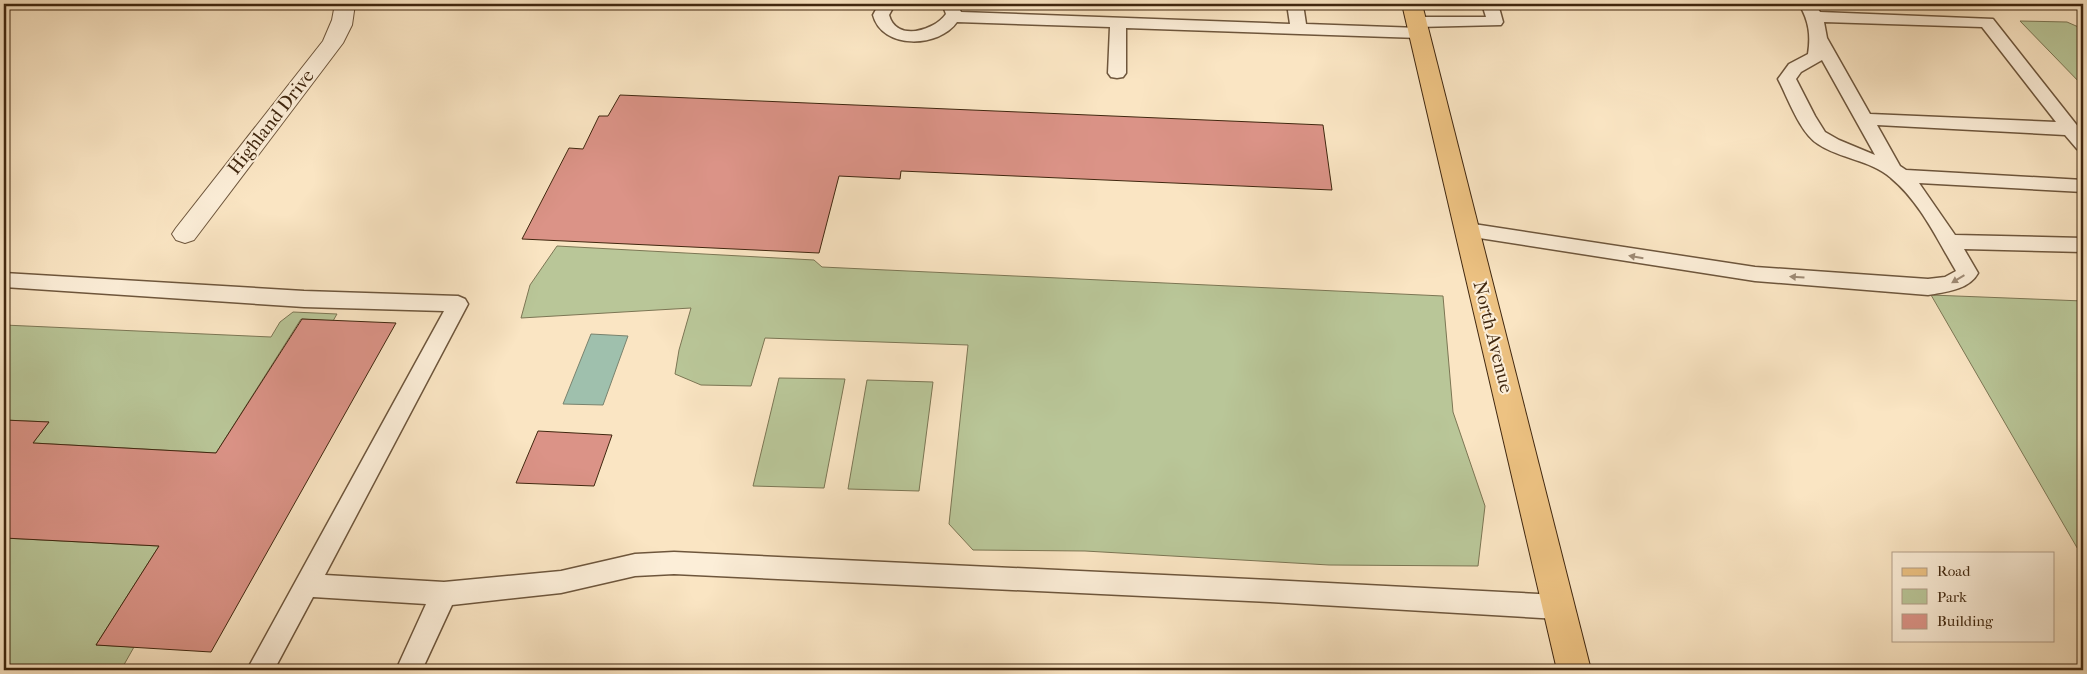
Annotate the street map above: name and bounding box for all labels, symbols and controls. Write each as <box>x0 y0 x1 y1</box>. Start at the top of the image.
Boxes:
street label: Highland Drive <box>223 65 319 179</box>
one-way arrow <box>1627 252 1643 260</box>
one-way arrow <box>1789 273 1805 281</box>
one-way arrow <box>1951 275 1964 284</box>
street label: North Avenue <box>1468 279 1518 395</box>
legend <box>1892 552 2054 642</box>
text: Road <box>1937 562 1971 580</box>
text: Park <box>1937 588 1967 606</box>
text: Building <box>1937 612 1994 630</box>

